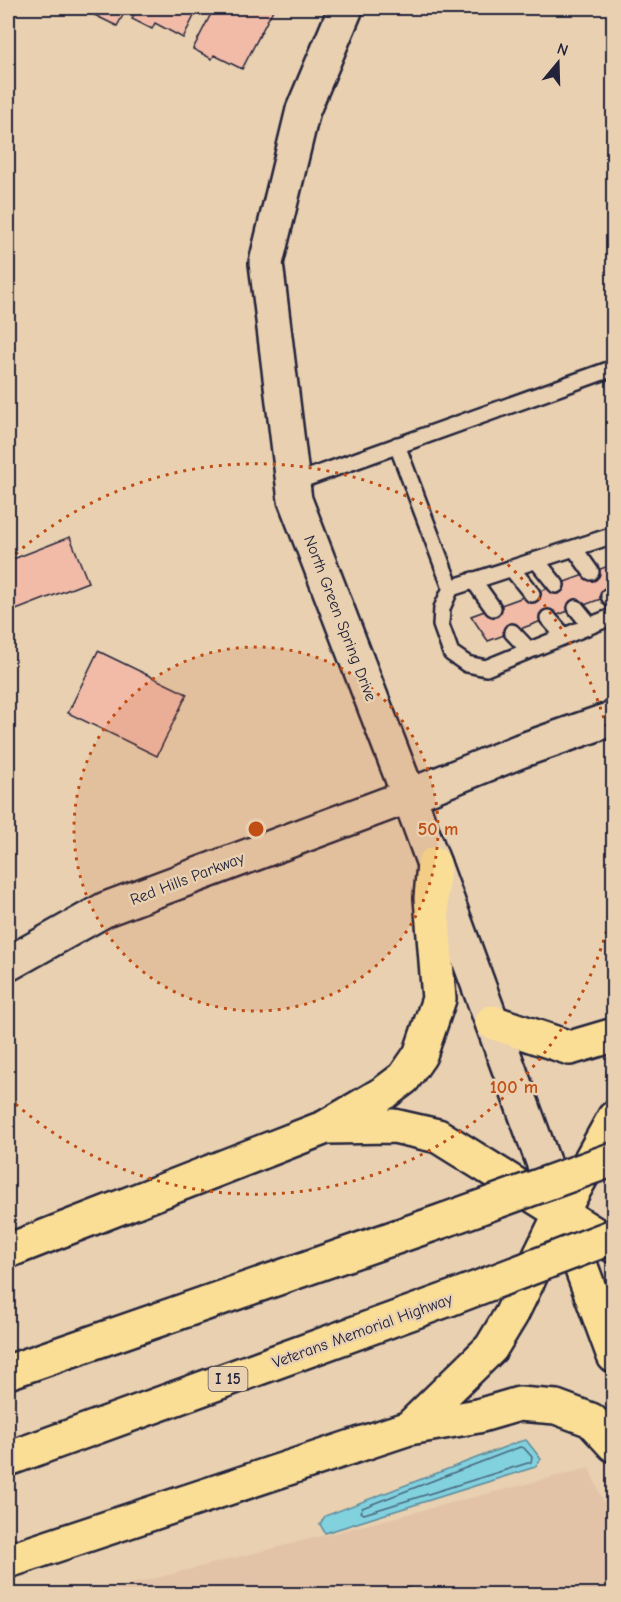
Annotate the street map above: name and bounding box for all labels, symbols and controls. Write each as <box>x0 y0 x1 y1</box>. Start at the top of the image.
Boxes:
north arrow <box>528 33 588 93</box>
text: N <box>555 40 570 60</box>
street label: North Green Spring Drive <box>300 533 380 704</box>
centre of rings <box>246 819 266 839</box>
text: 50 m <box>418 819 458 840</box>
street label: Red Hills Parkway <box>128 849 248 909</box>
text: 100 m <box>490 1077 538 1098</box>
street label: Veterans Memorial Highway <box>270 1290 456 1372</box>
road number: I 15 <box>208 1367 248 1391</box>

